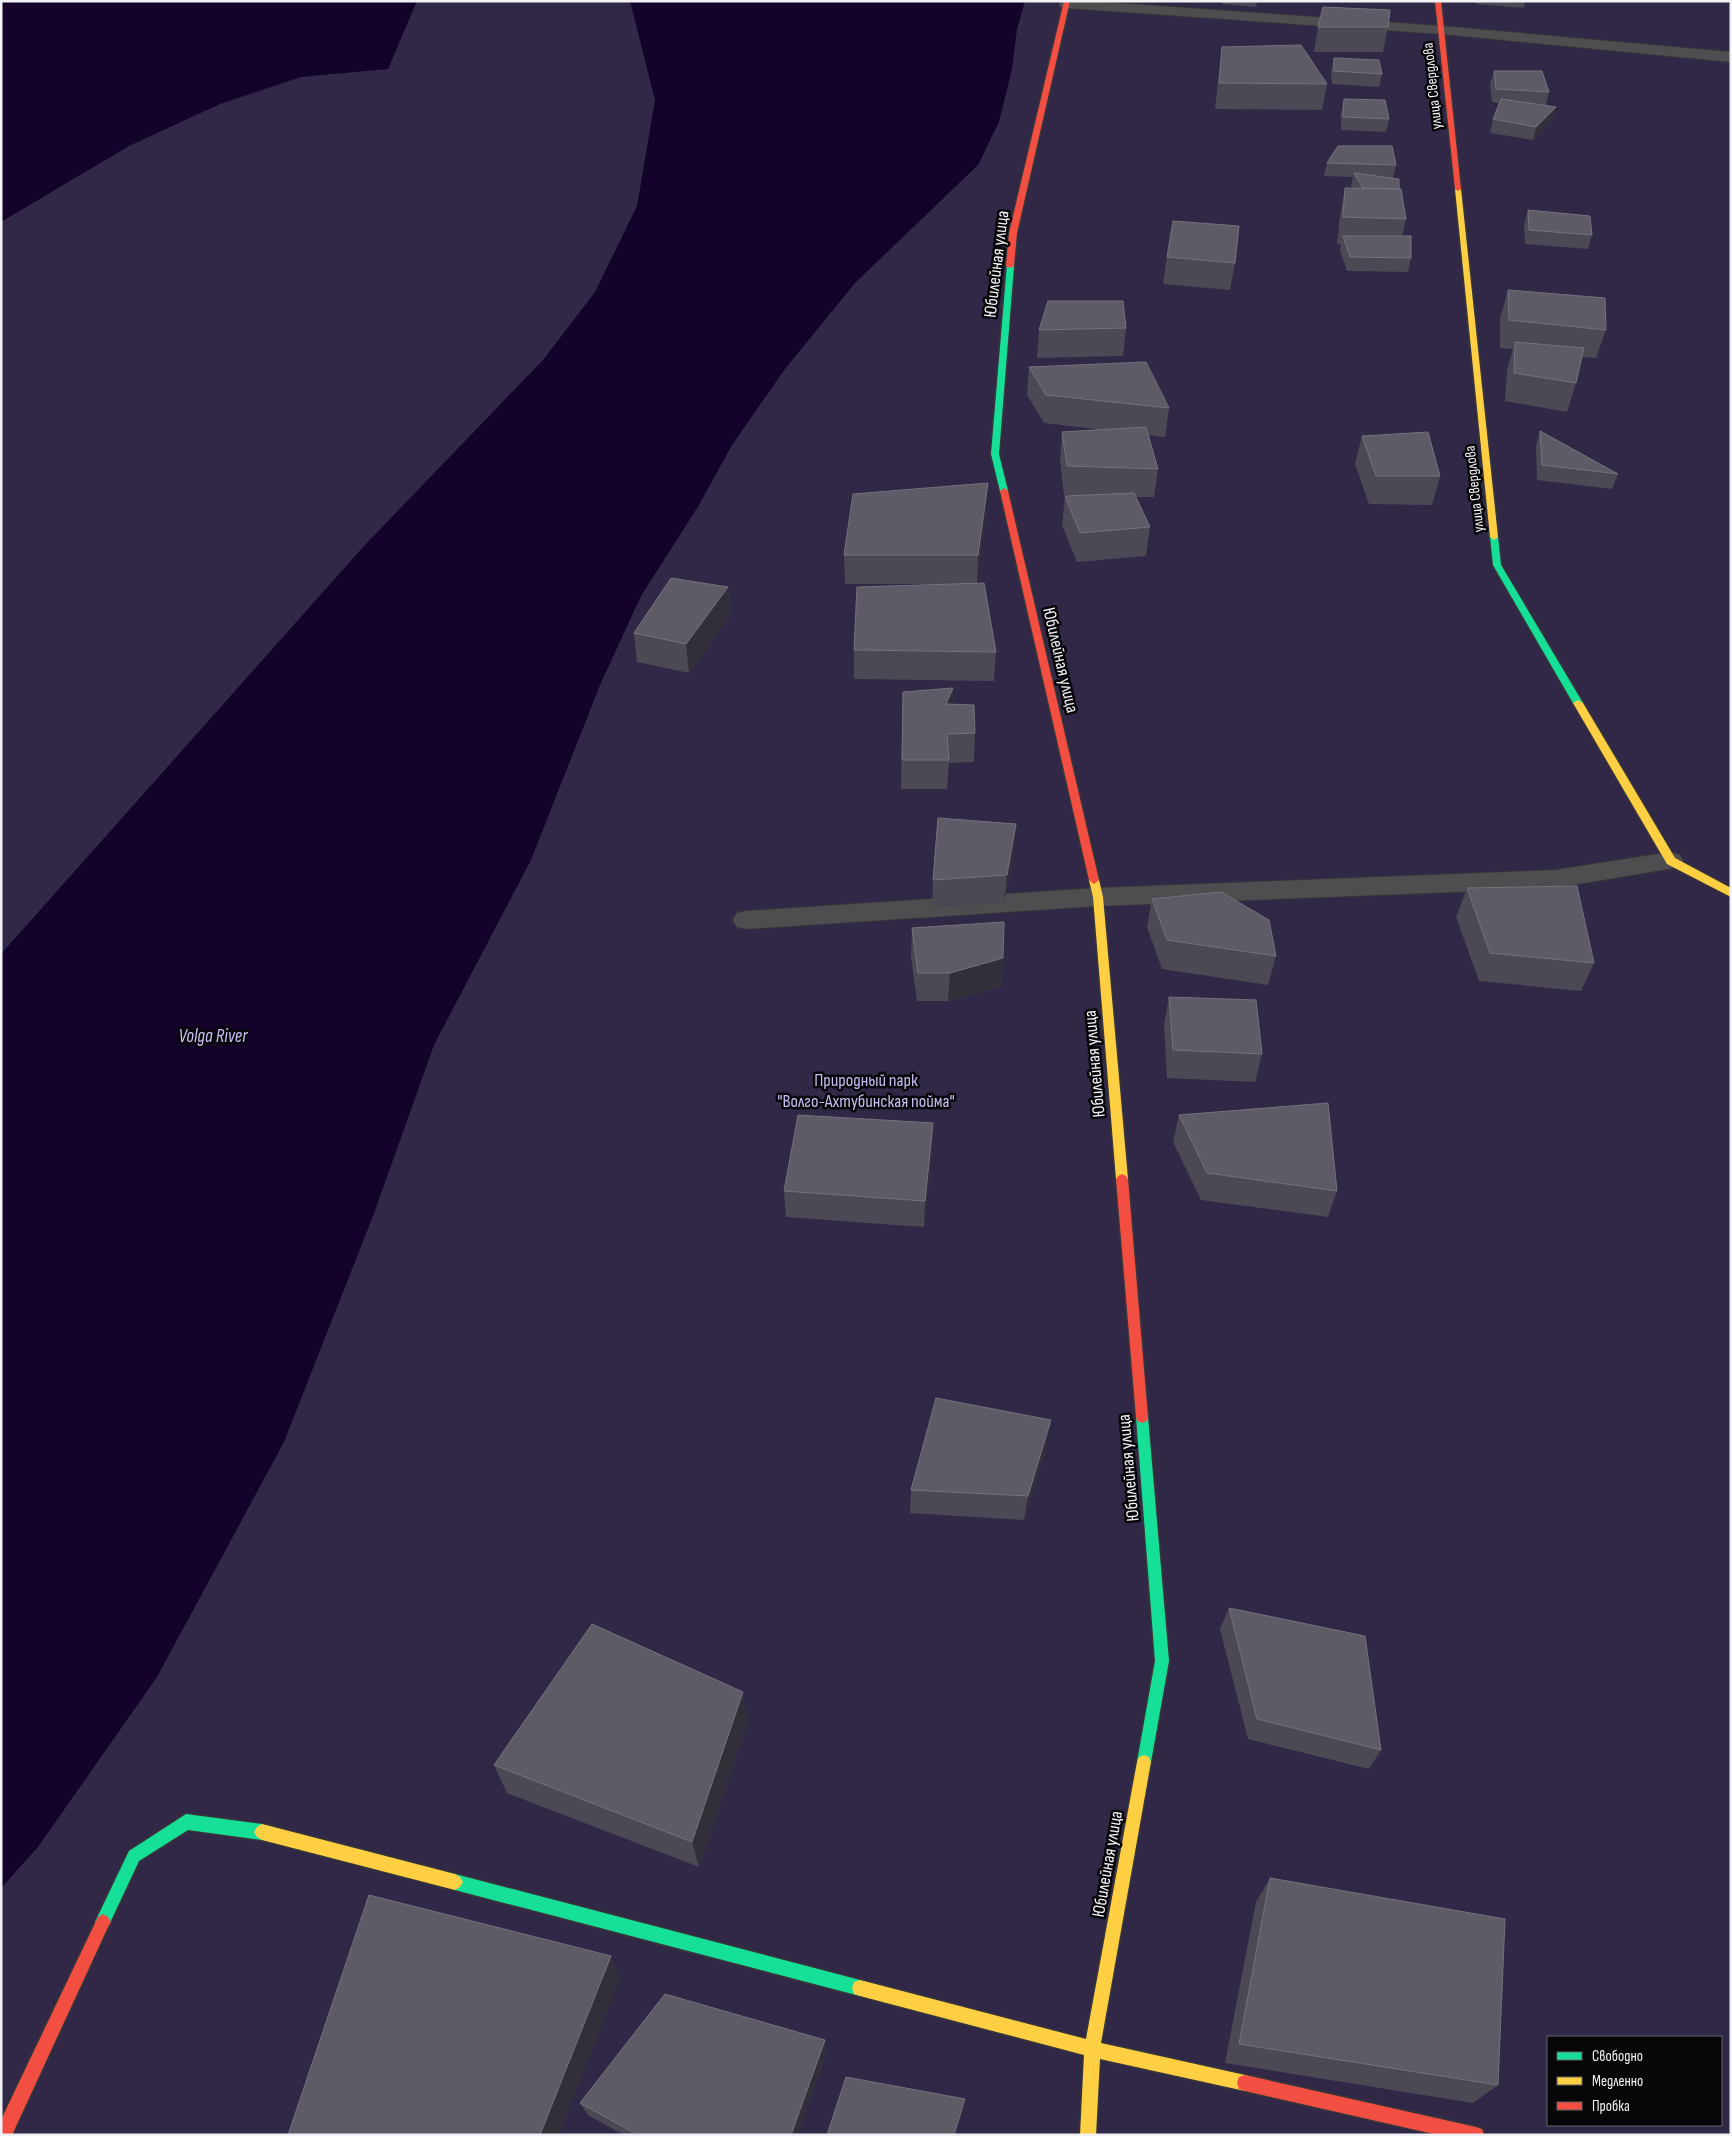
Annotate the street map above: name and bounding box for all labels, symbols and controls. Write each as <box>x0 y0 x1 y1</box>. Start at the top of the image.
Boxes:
street label: улица Свердлова <box>1418 41 1447 130</box>
street label: Юбилейная улица <box>980 209 1013 319</box>
street label: улица Свердлова <box>1460 444 1489 533</box>
street label: Юбилейная улица <box>1038 605 1083 715</box>
street label: Юбилейная улица <box>1079 1009 1110 1118</box>
water label: Volga River <box>178 1025 248 1048</box>
park label: Природный парк "Волго-Ахтубинская пойма" <box>777 1070 955 1112</box>
street label: Юбилейная улица <box>1113 1413 1144 1522</box>
street label: Юбилейная улица <box>1088 1809 1127 1919</box>
legend <box>1547 2036 1722 2126</box>
text: Свободно <box>1592 2047 1643 2066</box>
text: Медленно <box>1592 2072 1643 2091</box>
text: Пробка <box>1592 2097 1630 2116</box>

